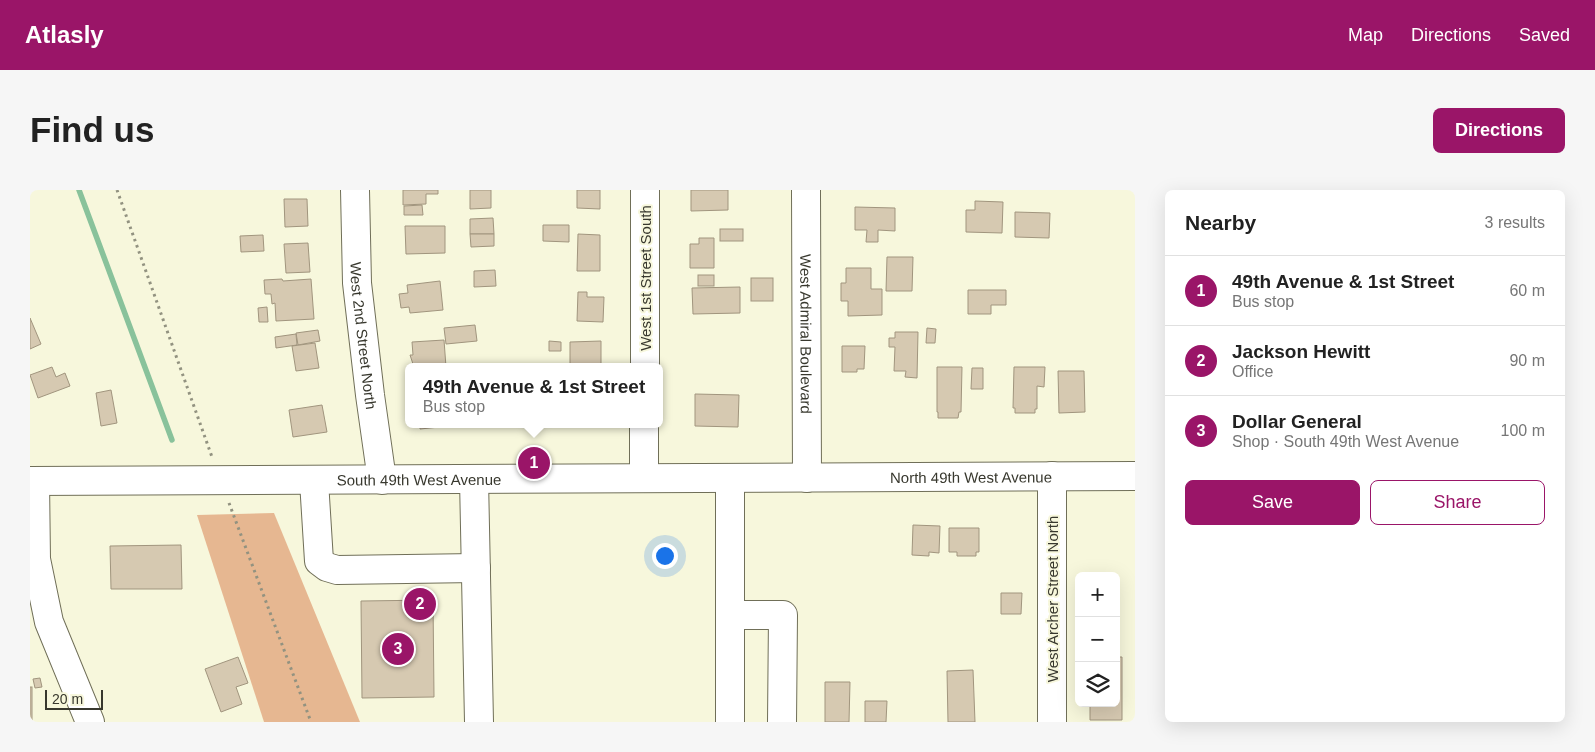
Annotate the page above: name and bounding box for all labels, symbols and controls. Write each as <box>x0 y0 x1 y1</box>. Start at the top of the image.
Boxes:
text: Atlasly <box>25 21 104 48</box>
text: Map <box>1348 25 1383 45</box>
text: Directions <box>1411 25 1491 45</box>
text: Saved <box>1519 25 1570 45</box>
button: Directions <box>1433 108 1565 153</box>
text: Find us <box>30 110 154 149</box>
street label: West 1st Street South <box>637 205 654 351</box>
text: Nearby <box>1185 211 1256 234</box>
text: 3 results <box>1485 214 1545 231</box>
street label: West Admiral Boulevard <box>798 254 815 414</box>
street label: West 2nd Street North <box>348 262 380 410</box>
text: 49th Avenue & 1st Street <box>1232 271 1454 292</box>
text: 1 <box>1197 282 1205 299</box>
text: 60 m <box>1509 282 1545 299</box>
text: Bus stop <box>1232 293 1294 310</box>
text: Jackson Hewitt <box>1232 341 1370 362</box>
text: 2 <box>1197 352 1205 369</box>
text: 90 m <box>1509 352 1545 369</box>
popup <box>405 363 663 428</box>
text: Office <box>1232 363 1274 380</box>
text: 49th Avenue & 1st Street <box>423 376 645 397</box>
text: Bus stop <box>423 398 485 415</box>
text: Dollar General <box>1232 411 1362 432</box>
text: 3 <box>1197 422 1205 439</box>
text: 100 m <box>1501 422 1545 439</box>
text: Shop · South 49th West Avenue <box>1232 433 1459 450</box>
pin: 1 <box>518 444 550 482</box>
street label: North 49th West Avenue <box>890 468 1052 486</box>
street label: South 49th West Avenue <box>337 470 501 488</box>
button: Save <box>1185 480 1360 525</box>
button: Share <box>1370 480 1545 525</box>
street label: West Archer Street North <box>1044 516 1061 682</box>
your location <box>652 543 678 569</box>
map controls <box>1075 572 1120 707</box>
button: + <box>1075 572 1120 617</box>
pin: 2 <box>404 585 436 623</box>
button: − <box>1075 617 1120 662</box>
pin: 3 <box>382 630 414 668</box>
button: layers <box>1075 662 1120 707</box>
scale bar <box>45 687 102 710</box>
text: 20 m <box>52 691 83 707</box>

